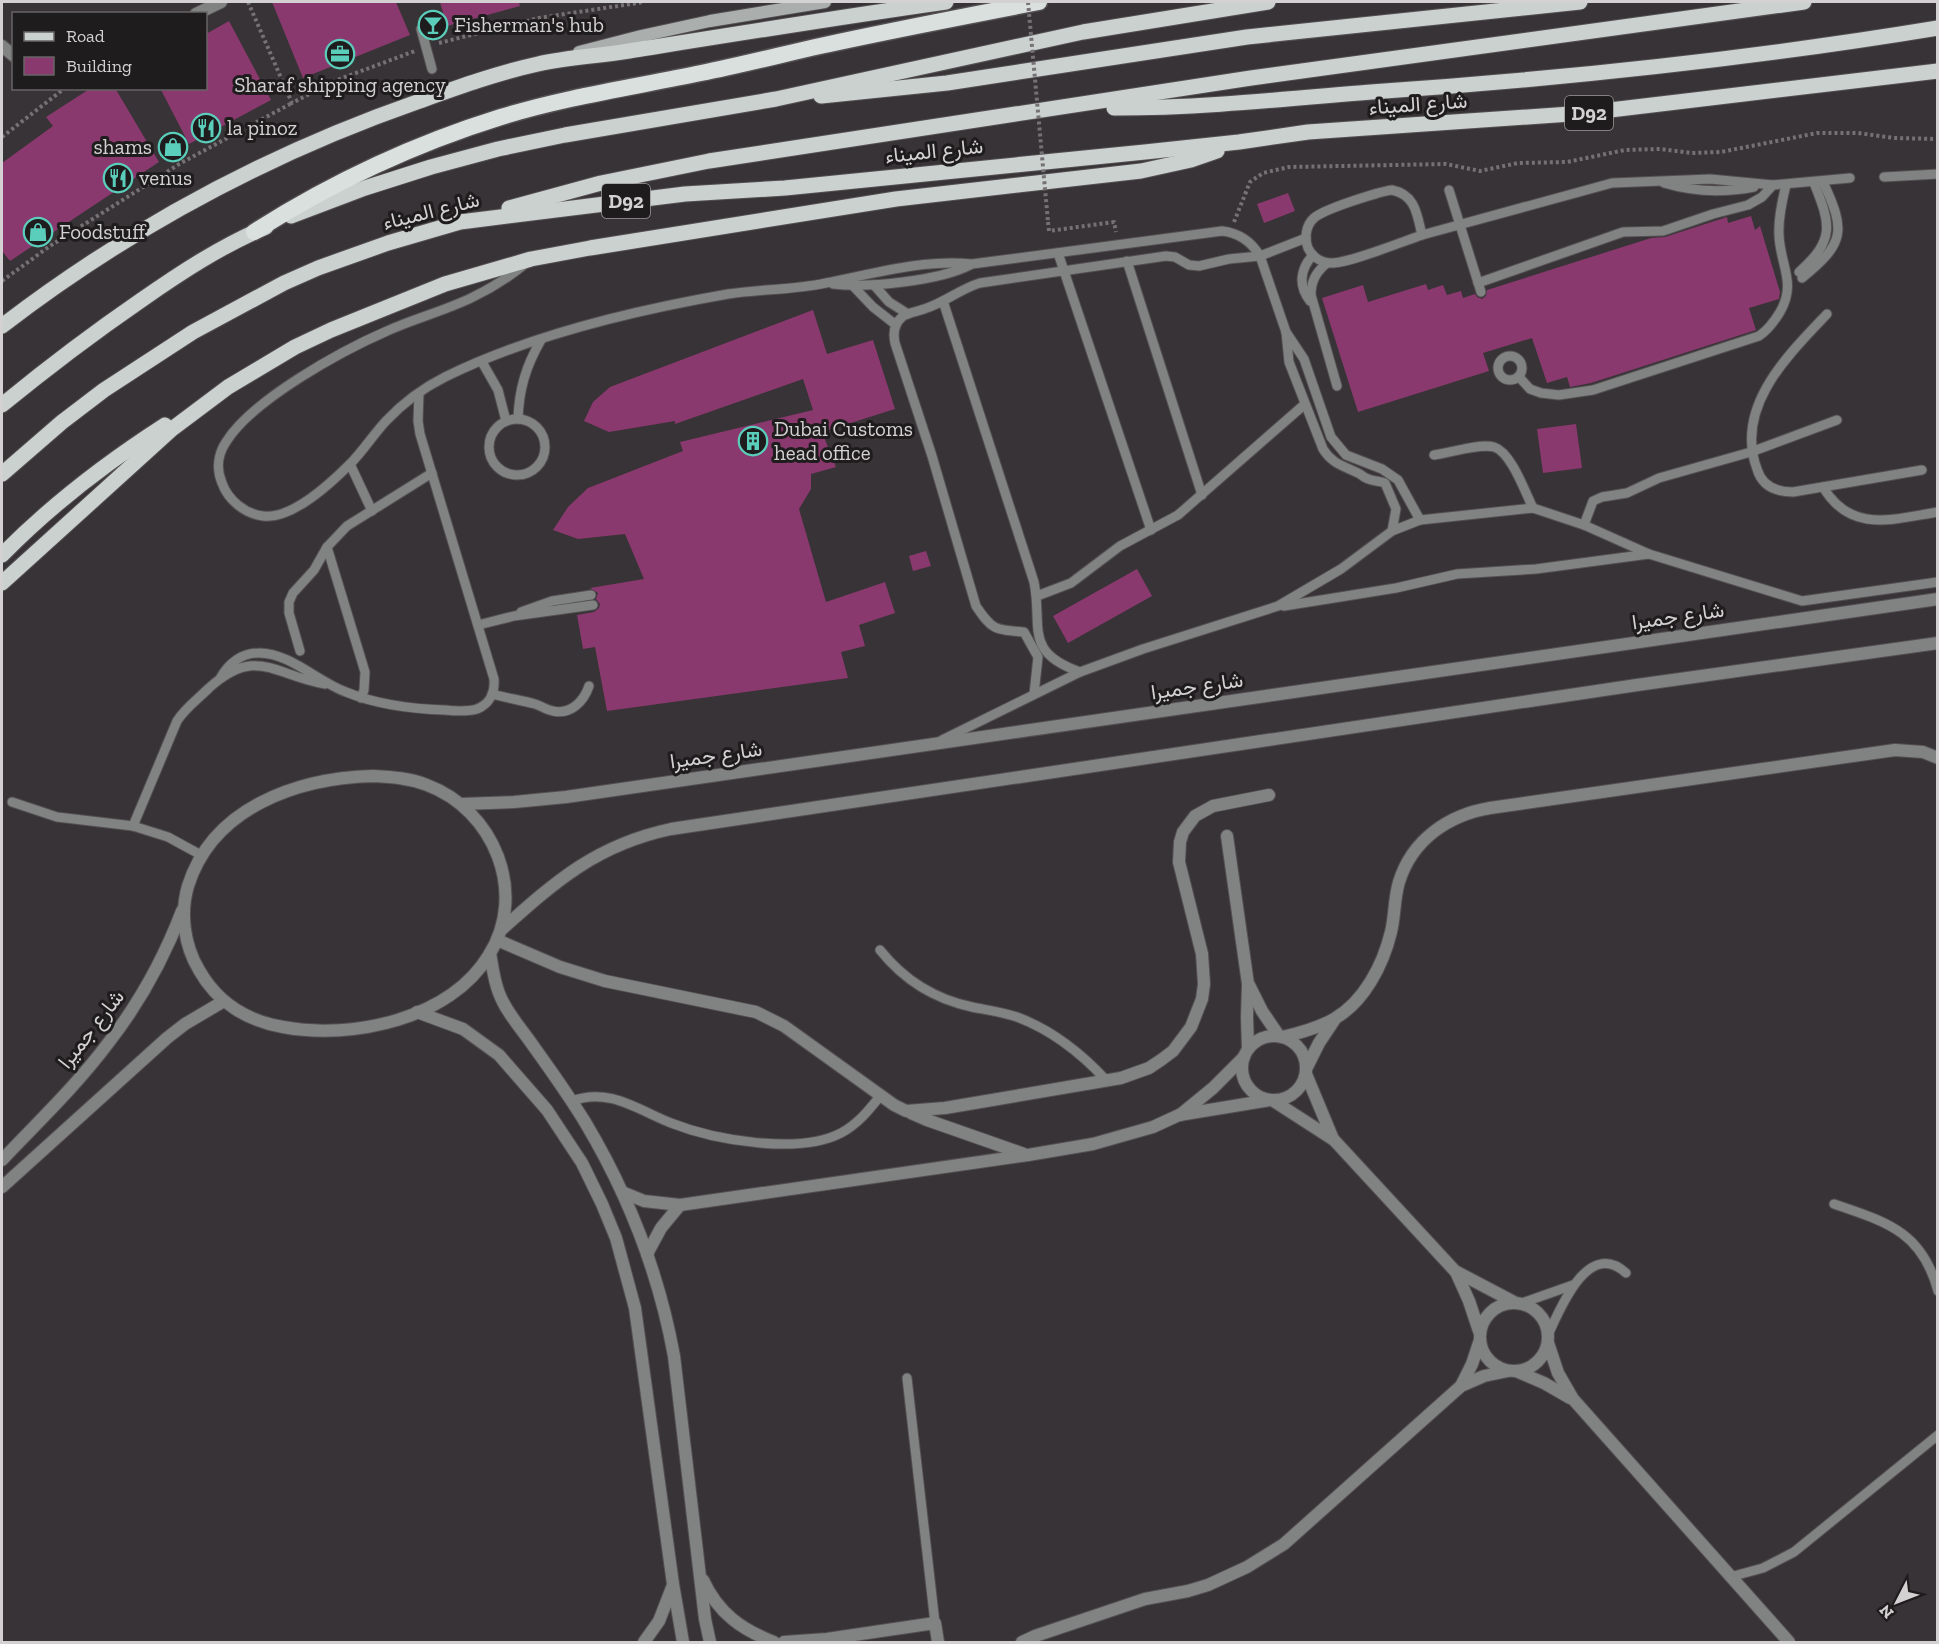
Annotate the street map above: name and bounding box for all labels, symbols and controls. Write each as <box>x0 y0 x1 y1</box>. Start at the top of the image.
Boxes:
bar icon: Fisherman's hub <box>417 9 449 41</box>
legend <box>12 12 207 90</box>
place label: Fisherman's hub <box>454 12 604 37</box>
text: Road <box>66 25 105 47</box>
office icon: Sharaf shipping agency <box>324 38 356 70</box>
text: Building <box>66 55 132 77</box>
place label: Sharaf shipping agency <box>234 72 446 97</box>
street label: شارع الميناء <box>1368 88 1468 121</box>
road number: D92 <box>1565 96 1613 130</box>
restaurant icon: la pinoz <box>190 112 222 144</box>
place label: la pinoz <box>227 115 298 140</box>
shop icon: shams <box>157 131 189 163</box>
street label: شارع الميناء <box>884 133 985 170</box>
place label: shams <box>94 134 152 159</box>
restaurant icon: venus <box>102 162 134 194</box>
place label: venus <box>139 165 192 190</box>
road number: D92 <box>602 184 650 218</box>
street label: شارع الميناء <box>380 186 482 237</box>
shop icon: Foodstuff <box>22 216 54 248</box>
place label: Foodstuff <box>59 219 147 244</box>
place label: Dubai Customs head office <box>774 416 913 465</box>
building icon: Dubai Customs head office <box>737 425 769 457</box>
street label: شارع جميرا <box>1630 597 1726 636</box>
street label: شارع جميرا <box>1149 667 1245 706</box>
street label: شارع جميرا <box>668 736 764 775</box>
street label: شارع جميرا <box>52 984 131 1074</box>
north arrow <box>1867 1572 1927 1632</box>
text: N <box>1875 1601 1897 1623</box>

